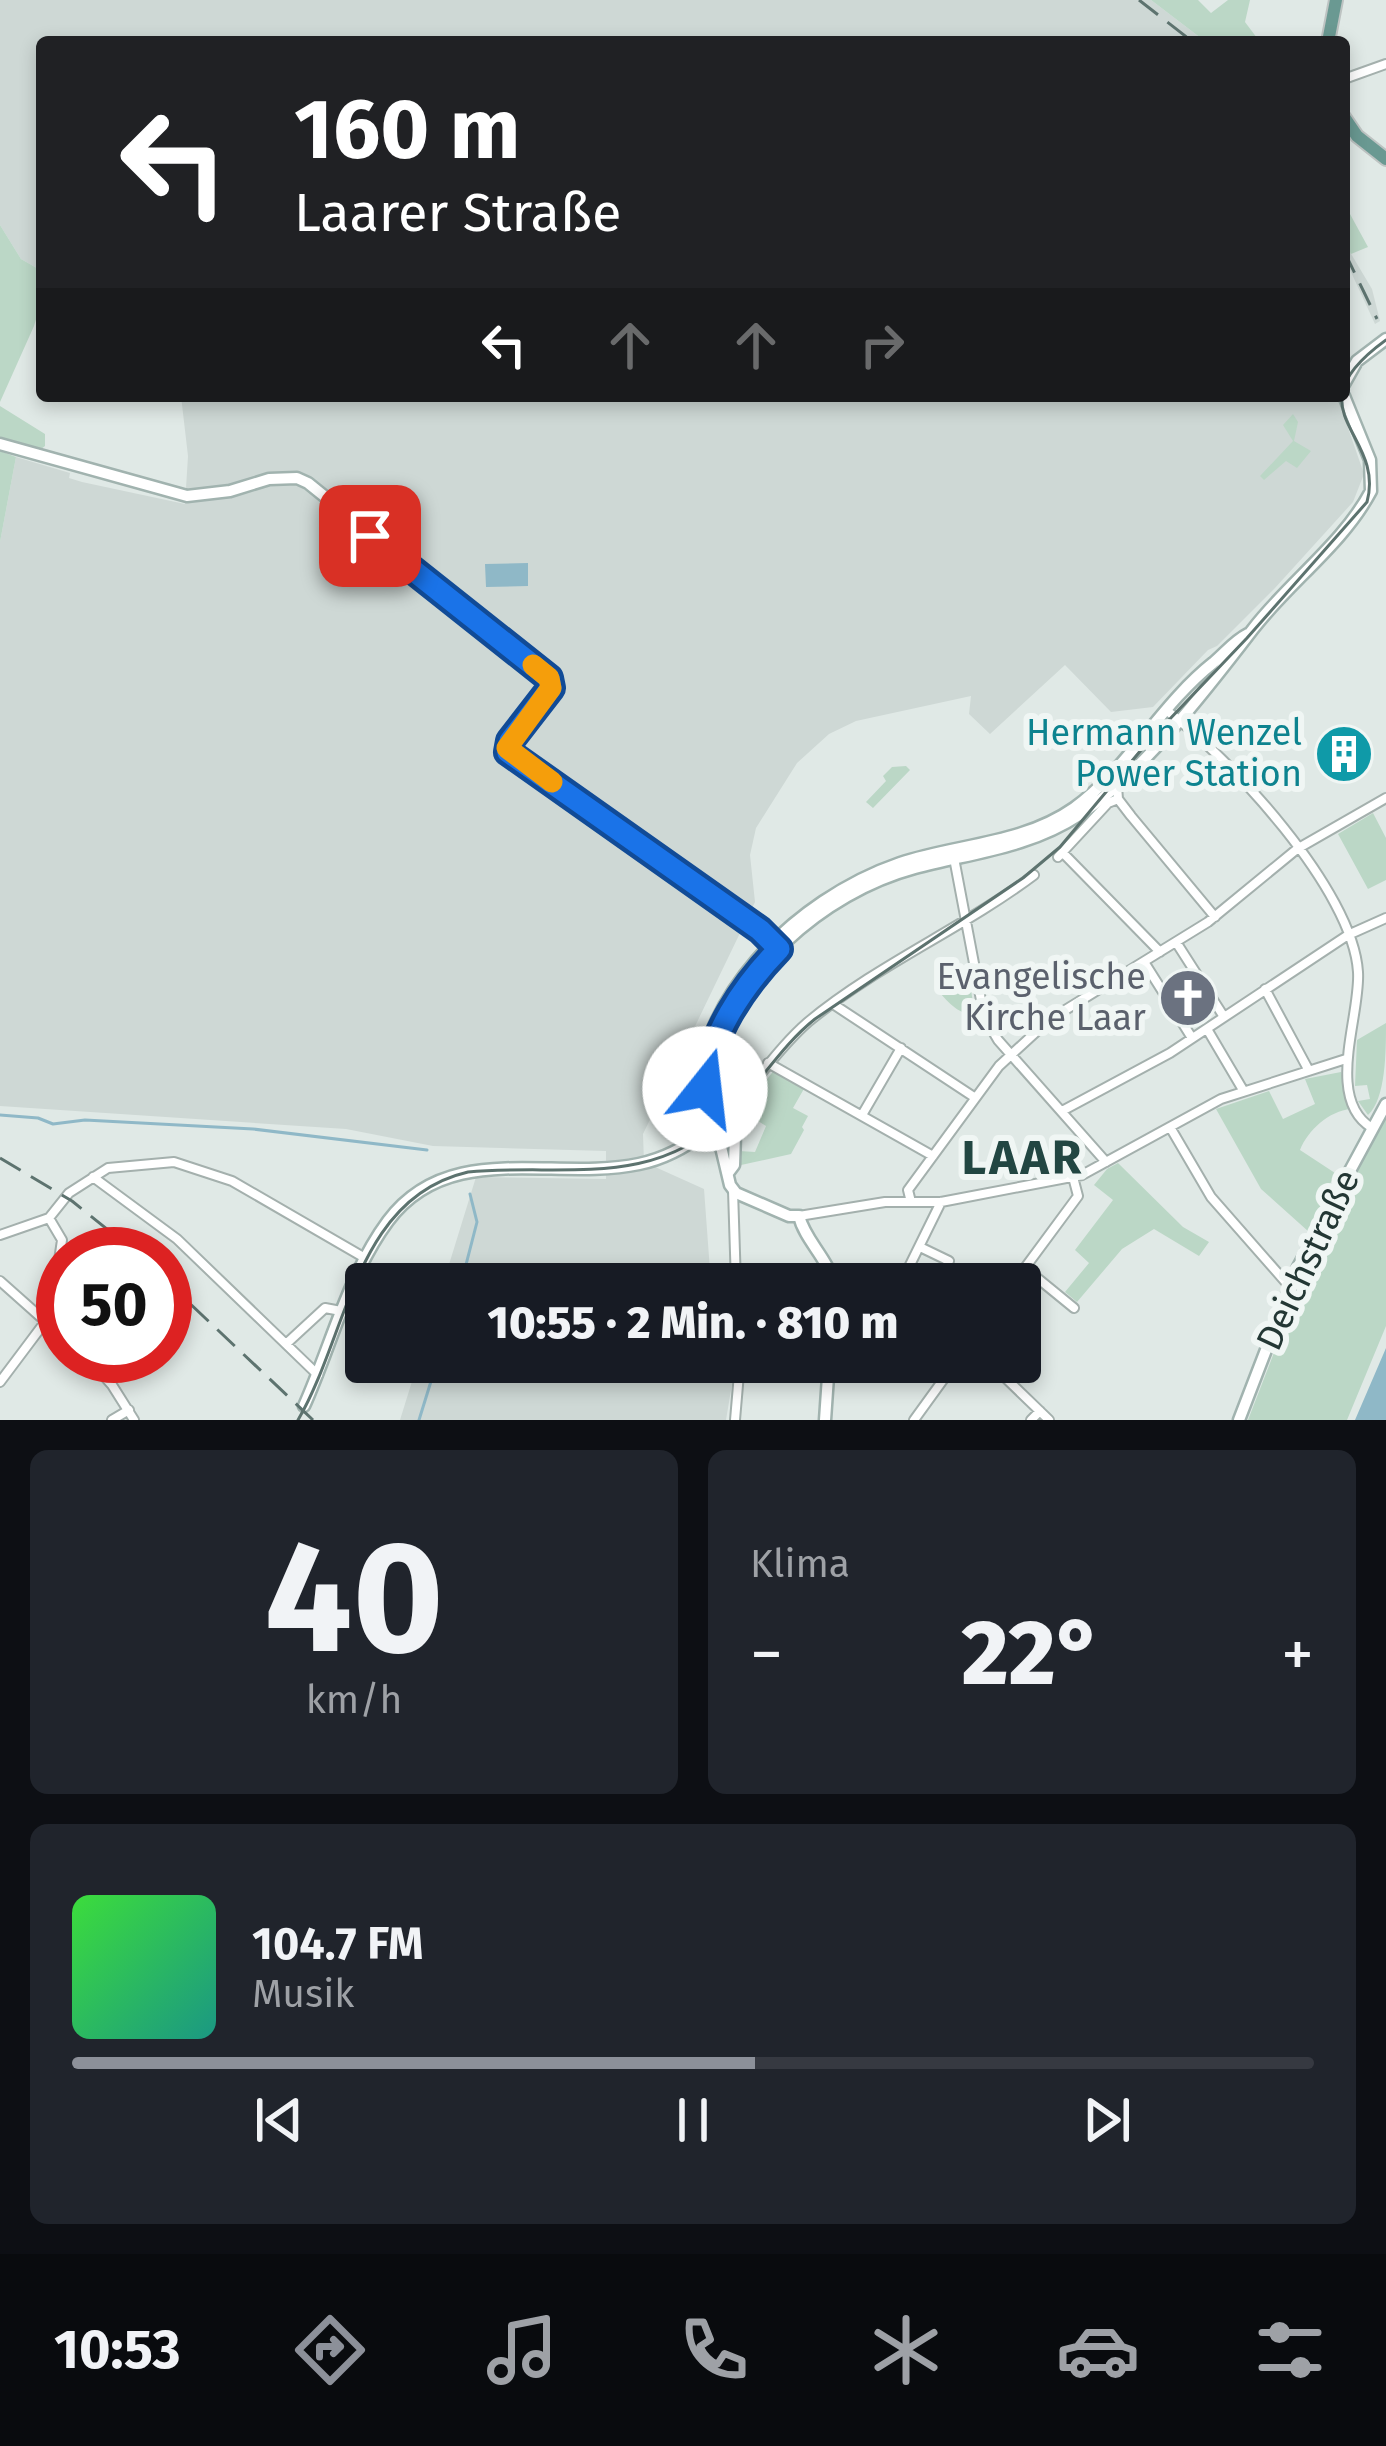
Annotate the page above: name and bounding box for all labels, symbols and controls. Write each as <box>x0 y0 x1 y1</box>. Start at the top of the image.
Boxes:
text: 160 m <box>294 79 520 180</box>
icon: left <box>96 84 252 240</box>
text: Laarer Straße <box>294 181 621 245</box>
icon: left <box>471 312 537 378</box>
icon: ahead <box>597 312 663 378</box>
icon: ahead <box>723 312 789 378</box>
icon: right <box>849 312 915 378</box>
pin <box>319 485 421 587</box>
icon: arrive <box>337 503 403 569</box>
place label: Hermann Wenzel Power Station <box>1026 711 1302 796</box>
building icon: Hermann Wenzel Power Station <box>1313 723 1375 785</box>
place label: Evangelische Kirche Laar <box>936 955 1146 1040</box>
church icon: Evangelische Kirche Laar <box>1157 967 1219 1029</box>
position arrow <box>642 1026 768 1152</box>
district label: LAAR <box>962 1129 1084 1187</box>
street label: Deichstraße <box>1247 1163 1369 1357</box>
speed limit sign: 50 <box>36 1227 192 1383</box>
text: 10:55 · 2 Min. · 810 m <box>488 1296 898 1350</box>
text: 40 <box>264 1505 444 1692</box>
text: Klima <box>750 1541 850 1587</box>
text: 22° <box>962 1600 1103 1708</box>
text: − <box>750 1615 783 1694</box>
text: + <box>1281 1615 1314 1694</box>
text: km/h <box>306 1677 402 1723</box>
text: 104.7 FM <box>252 1917 423 1971</box>
text: Musik <box>252 1971 354 2017</box>
icon: previous <box>246 2087 312 2153</box>
icon: pause <box>660 2087 726 2153</box>
icon: next <box>1074 2087 1140 2153</box>
icon: directions <box>288 2308 372 2392</box>
icon: music <box>480 2308 564 2392</box>
icon: phone <box>672 2308 756 2392</box>
icon: climate <box>864 2308 948 2392</box>
icon: car <box>1056 2308 1140 2392</box>
icon: filters <box>1248 2308 1332 2392</box>
text: 10:53 <box>54 2318 181 2382</box>

